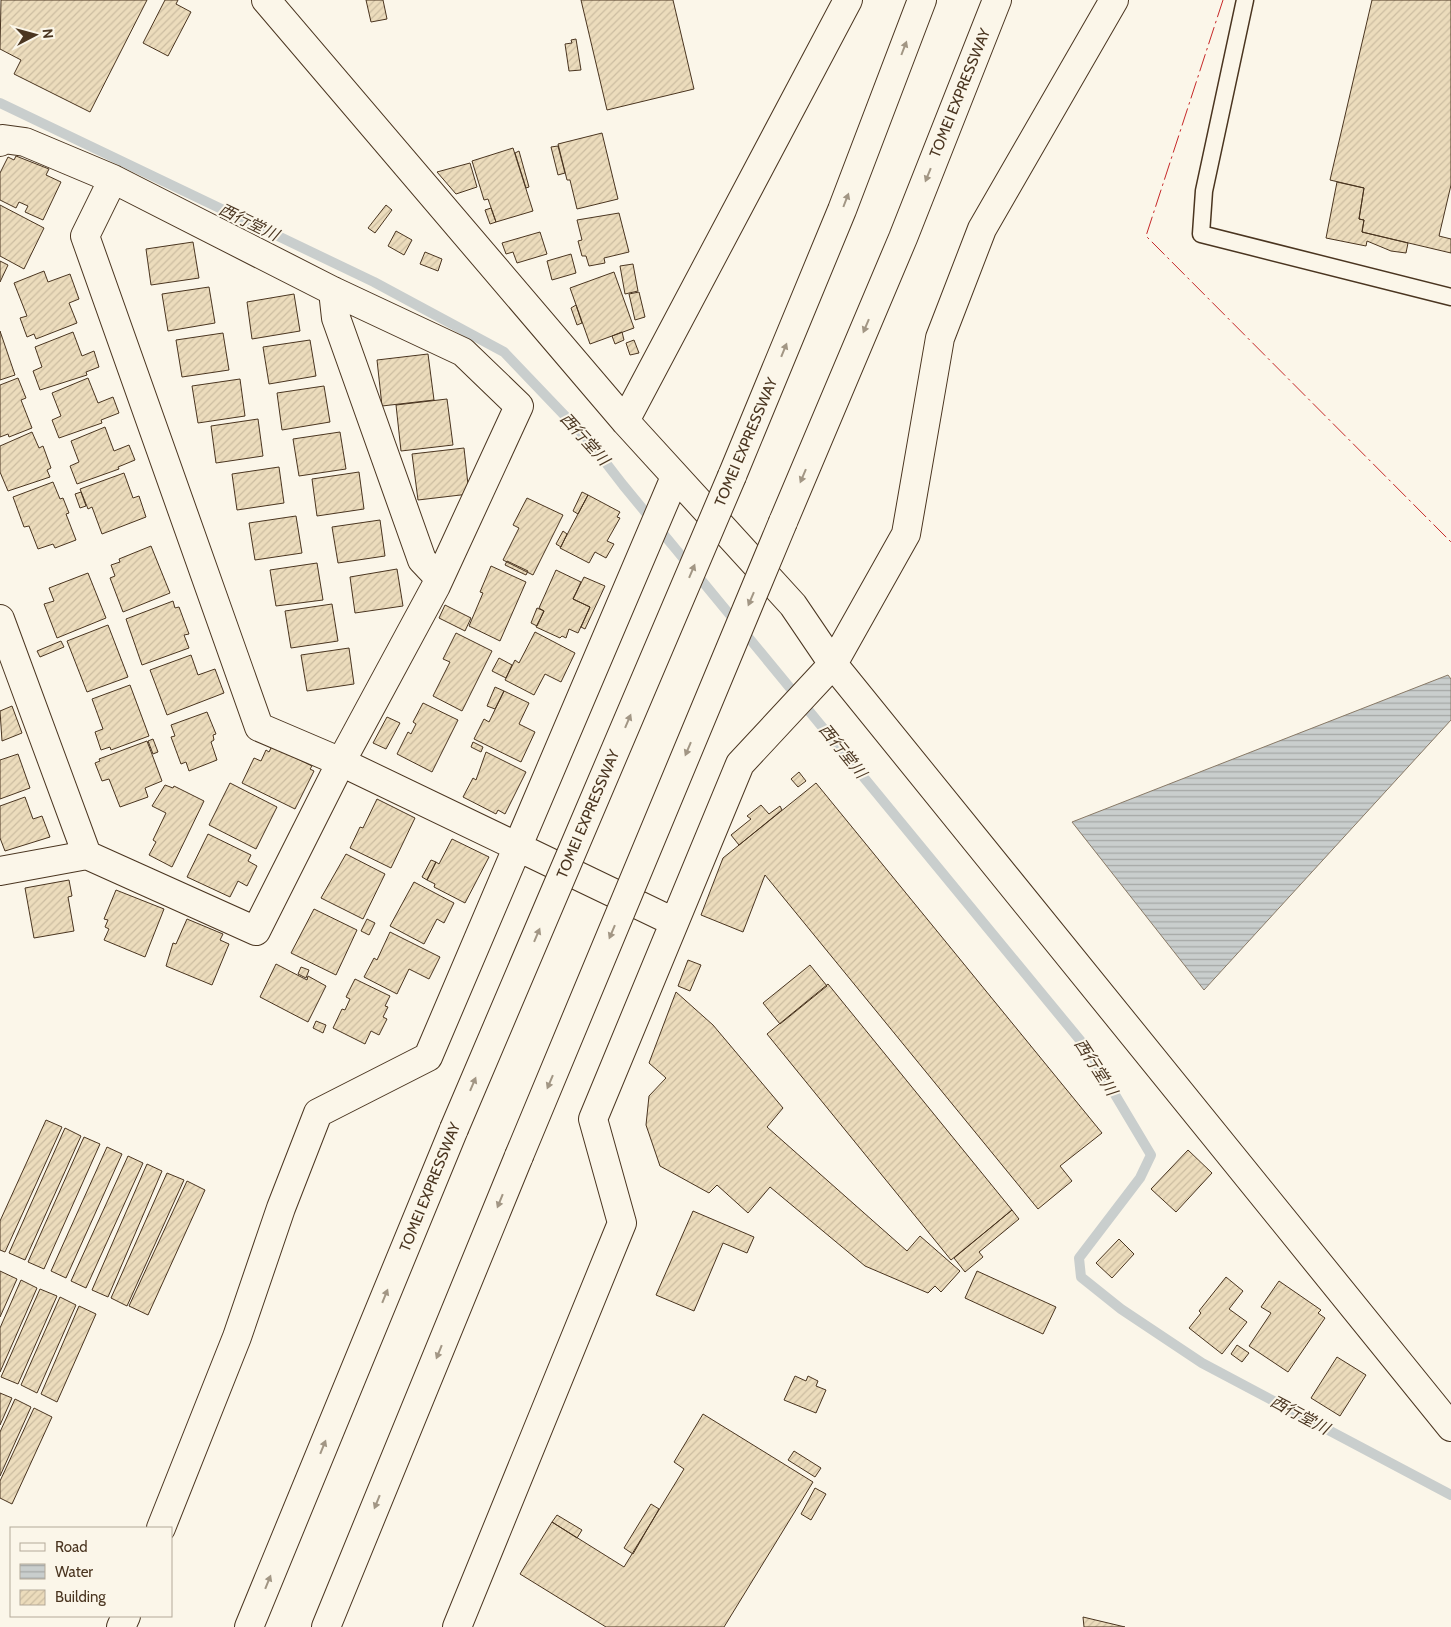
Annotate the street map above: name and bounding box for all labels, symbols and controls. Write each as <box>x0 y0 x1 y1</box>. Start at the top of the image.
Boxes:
north arrow <box>10 10 60 60</box>
street label: TOMEI EXPRESSWAY <box>926 25 994 160</box>
text: N <box>38 28 57 40</box>
one-way arrow <box>900 40 908 55</box>
one-way arrow <box>923 168 931 183</box>
one-way arrow <box>842 192 850 207</box>
water label: 西行堂川 <box>216 199 284 245</box>
one-way arrow <box>861 319 869 333</box>
one-way arrow <box>780 342 788 357</box>
street label: TOMEI EXPRESSWAY <box>711 375 781 509</box>
water label: 西行堂川 <box>557 409 615 471</box>
one-way arrow <box>798 468 806 483</box>
one-way arrow <box>688 564 696 578</box>
one-way arrow <box>747 592 755 607</box>
one-way arrow <box>624 713 632 728</box>
water label: 西行堂川 <box>815 720 872 783</box>
one-way arrow <box>684 742 692 756</box>
street label: TOMEI EXPRESSWAY <box>553 747 623 881</box>
one-way arrow <box>608 924 616 939</box>
one-way arrow <box>533 927 541 942</box>
water label: 西行堂川 <box>1071 1035 1122 1101</box>
one-way arrow <box>546 1074 553 1089</box>
one-way arrow <box>470 1077 478 1091</box>
street label: TOMEI EXPRESSWAY <box>396 1119 464 1254</box>
one-way arrow <box>496 1194 504 1208</box>
one-way arrow <box>381 1288 389 1303</box>
one-way arrow <box>434 1344 442 1359</box>
water label: 西行堂川 <box>1267 1392 1334 1439</box>
one-way arrow <box>320 1439 327 1454</box>
one-way arrow <box>373 1495 381 1510</box>
legend <box>10 1527 172 1617</box>
text: Road <box>55 1538 88 1556</box>
text: Water <box>55 1563 93 1581</box>
one-way arrow <box>264 1575 272 1589</box>
text: Building <box>55 1588 106 1606</box>

